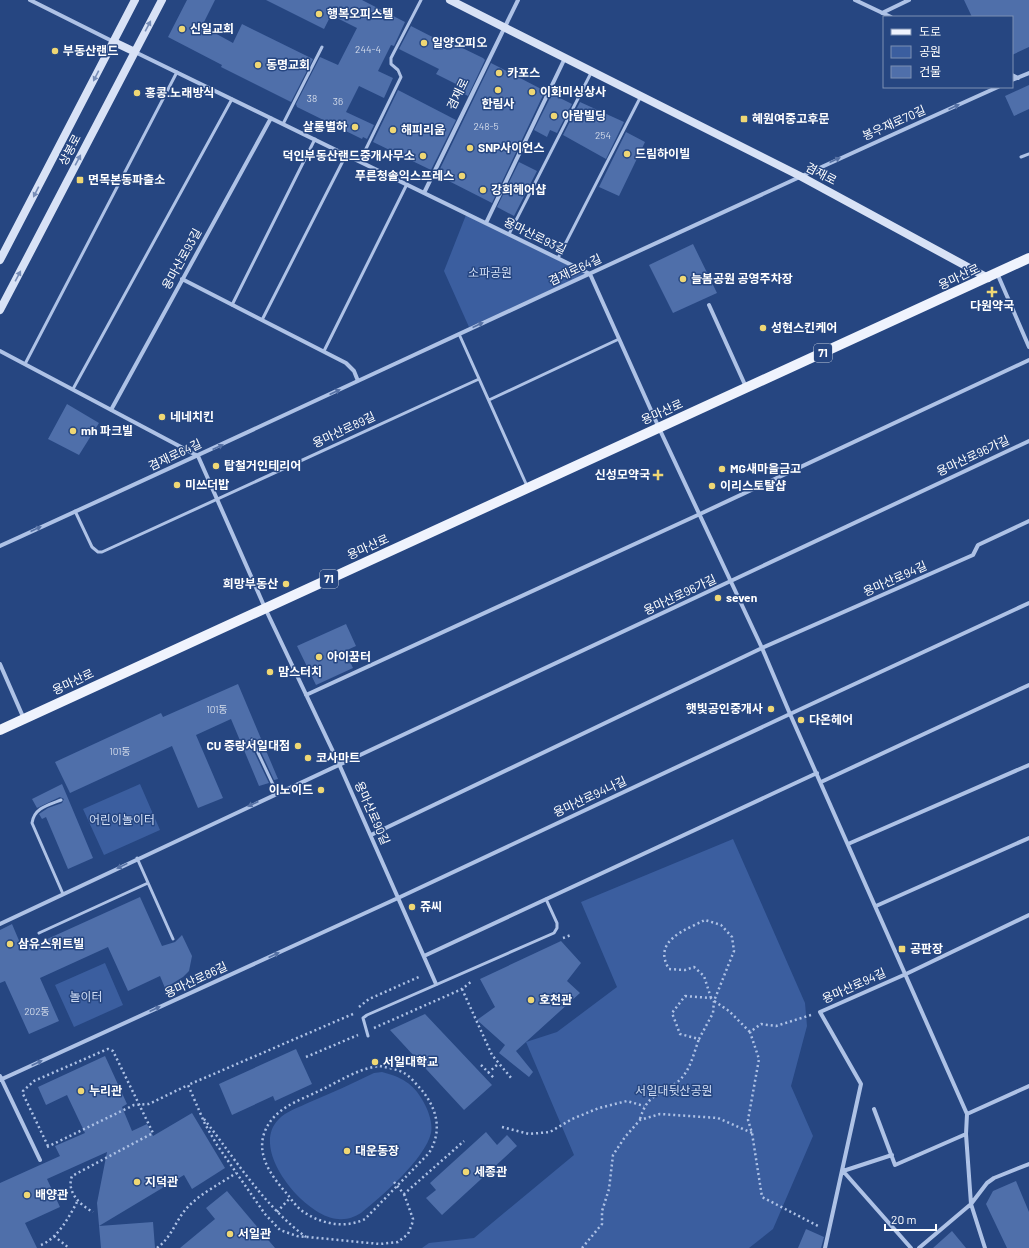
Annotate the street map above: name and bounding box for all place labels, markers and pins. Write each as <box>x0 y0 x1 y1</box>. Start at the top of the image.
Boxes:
place label: 행복오피스텔 <box>327 6 393 20</box>
marker: 행복오피스텔 <box>314 9 324 19</box>
place label: 신일교회 <box>190 21 234 35</box>
marker: 신일교회 <box>177 24 187 34</box>
place label: 일양오피오 <box>432 35 487 49</box>
marker: 일양오피오 <box>419 38 429 48</box>
place label: 부동산랜드 <box>63 43 118 57</box>
marker: 부동산랜드 <box>50 46 60 56</box>
place label: 동명교회 <box>266 57 310 71</box>
marker: 동명교회 <box>253 60 263 70</box>
place label: 카포스 <box>507 65 540 79</box>
marker: 카포스 <box>494 68 504 78</box>
place label: 이화미싱상사 <box>540 84 606 98</box>
place label: 홍콩.노래방식 <box>145 85 214 99</box>
marker: 한림사 <box>493 85 503 95</box>
marker: 이화미싱상사 <box>527 87 537 97</box>
marker: 홍콩.노래방식 <box>132 88 142 98</box>
place label: 한림사 <box>481 96 515 110</box>
place label: 아람빌딩 <box>562 108 606 122</box>
marker: 아람빌딩 <box>549 111 559 121</box>
place label: 혜원여중고후문 <box>752 111 829 125</box>
marker: 혜원여중고후문 <box>739 114 749 124</box>
place label: 살롱별하 <box>303 119 347 133</box>
marker: 살롱별하 <box>350 122 360 132</box>
place label: 해피리움 <box>401 122 445 136</box>
marker: 해피리움 <box>388 125 398 135</box>
place label: SNP사이언스 <box>478 140 544 154</box>
marker: SNP사이언스 <box>465 143 475 153</box>
place label: 드림하이빌 <box>635 146 690 160</box>
place label: 덕인부동산랜드중개사무소 <box>283 148 415 162</box>
marker: 드림하이빌 <box>622 149 632 159</box>
marker: 덕인부동산랜드중개사무소 <box>418 151 428 161</box>
place label: 푸른청솔익스프레스 <box>355 168 454 182</box>
marker: 푸른청솔익스프레스 <box>457 171 467 181</box>
place label: 면목본동파출소 <box>88 172 165 186</box>
marker: 면목본동파출소 <box>75 175 85 185</box>
place label: 강희헤어샵 <box>491 182 546 196</box>
marker: 강희헤어샵 <box>478 185 488 195</box>
place label: 늘봄공원 공영주차장 <box>691 271 793 285</box>
marker: 늘봄공원 공영주차장 <box>678 274 688 284</box>
marker: 다원약국 <box>987 287 997 297</box>
place label: 다원약국 <box>970 298 1014 312</box>
place label: 성현스킨케어 <box>771 320 837 334</box>
marker: 성현스킨케어 <box>758 323 768 333</box>
place label: 네네치킨 <box>170 409 214 423</box>
marker: 네네치킨 <box>157 412 167 422</box>
place label: mh 파크빌 <box>81 423 133 437</box>
marker: mh 파크빌 <box>68 426 78 436</box>
place label: 탑철거인테리어 <box>224 458 301 472</box>
marker: 탑철거인테리어 <box>211 461 221 471</box>
place label: MG새마을금고 <box>730 461 801 475</box>
marker: MG새마을금고 <box>717 464 727 474</box>
place label: 신성모약국 <box>595 467 650 481</box>
marker: 신성모약국 <box>653 470 663 480</box>
place label: 미쓰더밥 <box>185 477 229 491</box>
place label: 이리스토탈샵 <box>720 478 786 492</box>
marker: 미쓰더밥 <box>172 480 182 490</box>
marker: 이리스토탈샵 <box>707 481 717 491</box>
place label: 희망부동산 <box>223 576 278 590</box>
marker: 희망부동산 <box>281 579 291 589</box>
place label: seven <box>726 590 757 604</box>
marker: seven <box>713 593 723 603</box>
place label: 아이꿈터 <box>327 649 371 663</box>
marker: 아이꿈터 <box>314 652 324 662</box>
place label: 맘스터치 <box>278 664 322 678</box>
marker: 맘스터치 <box>265 667 275 677</box>
place label: 햇빛공인중개사 <box>686 701 763 715</box>
marker: 햇빛공인중개사 <box>766 704 776 714</box>
place label: 다온헤어 <box>809 712 853 726</box>
marker: 다온헤어 <box>796 715 806 725</box>
place label: CU 중랑서일대점 <box>207 738 290 752</box>
marker: CU 중랑서일대점 <box>293 741 303 751</box>
place label: 코사마트 <box>316 750 360 764</box>
marker: 코사마트 <box>303 753 313 763</box>
place label: 이노이드 <box>269 782 313 796</box>
marker: 이노이드 <box>316 785 326 795</box>
place label: 쥬씨 <box>420 899 442 913</box>
marker: 쥬씨 <box>407 902 417 912</box>
place label: 삼유스위트빌 <box>18 936 84 950</box>
marker: 삼유스위트빌 <box>5 939 15 949</box>
place label: 공판장 <box>910 941 943 955</box>
marker: 공판장 <box>897 944 907 954</box>
place label: 호천관 <box>539 992 572 1006</box>
marker: 호천관 <box>526 995 536 1005</box>
place label: 서일대학교 <box>383 1054 438 1068</box>
marker: 서일대학교 <box>370 1057 380 1067</box>
place label: 누리관 <box>89 1083 122 1097</box>
marker: 누리관 <box>76 1086 86 1096</box>
place label: 대운동장 <box>355 1143 399 1157</box>
marker: 대운동장 <box>342 1146 352 1156</box>
place label: 세종관 <box>474 1164 507 1178</box>
marker: 세종관 <box>461 1167 471 1177</box>
place label: 지덕관 <box>145 1174 178 1188</box>
marker: 지덕관 <box>132 1177 142 1187</box>
place label: 배양관 <box>35 1187 68 1201</box>
marker: 배양관 <box>22 1190 32 1200</box>
place label: 서일관 <box>238 1226 271 1240</box>
marker: 서일관 <box>225 1229 235 1239</box>

